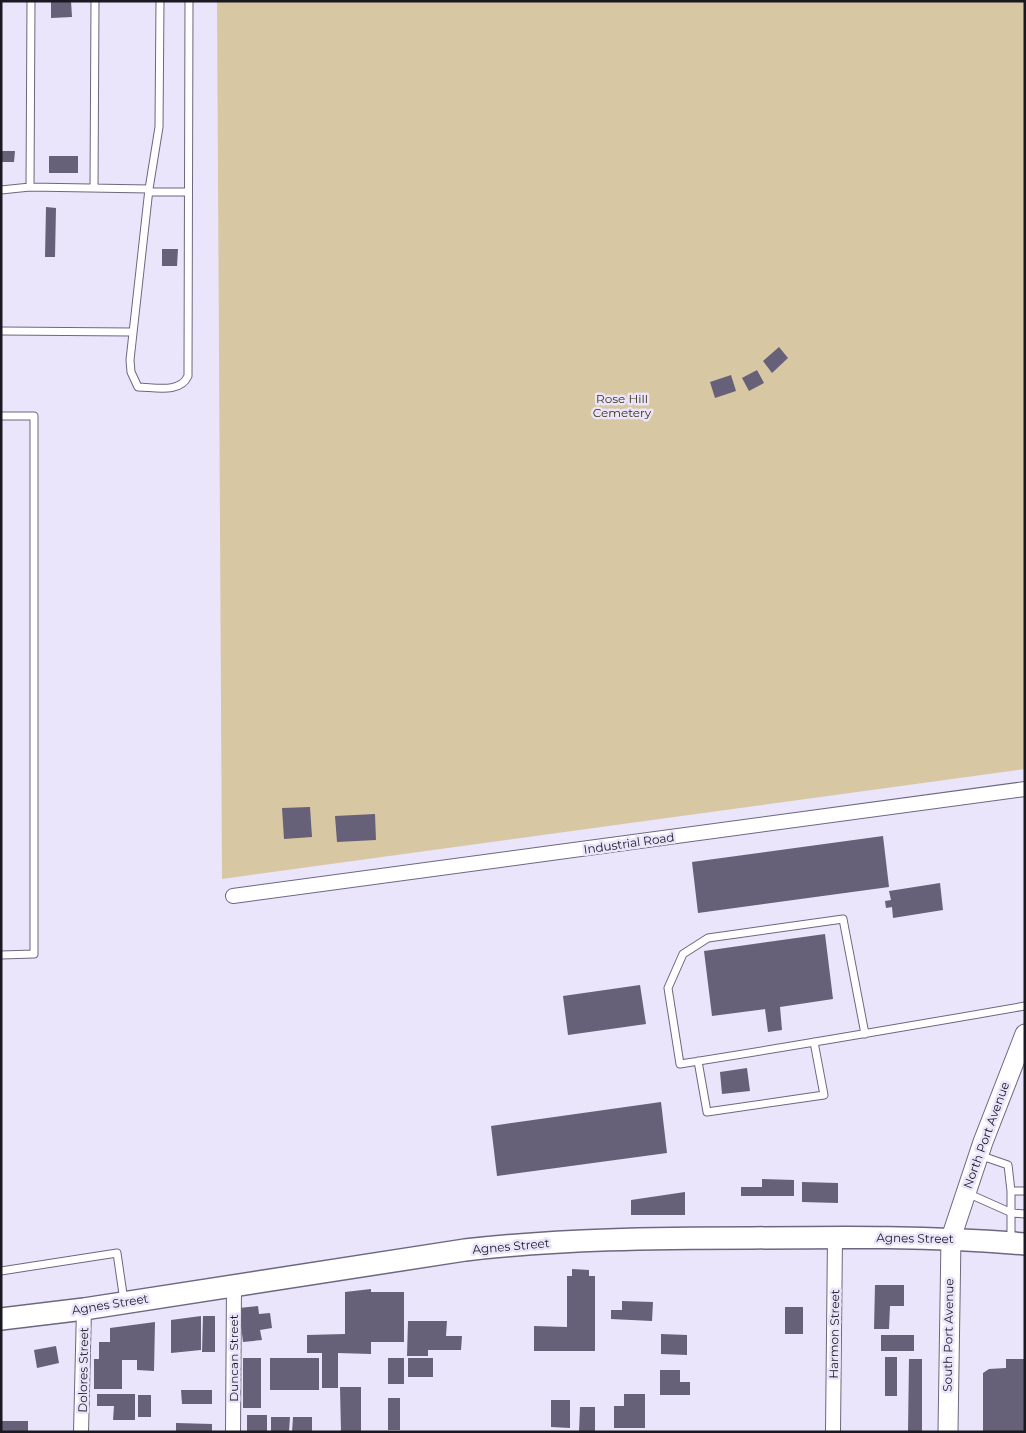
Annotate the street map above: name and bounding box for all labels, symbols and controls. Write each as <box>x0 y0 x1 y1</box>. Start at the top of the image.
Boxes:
park label: Rose Hill Cemetery <box>593 391 652 420</box>
street label: Industrial Road <box>583 829 675 857</box>
street label: North Port Avenue <box>960 1079 1012 1191</box>
street label: Agnes Street <box>876 1230 954 1246</box>
street label: Agnes Street <box>472 1235 550 1257</box>
street label: South Port Avenue <box>940 1278 956 1392</box>
street label: Harmon Street <box>826 1289 842 1379</box>
street label: Agnes Street <box>71 1291 150 1317</box>
street label: Duncan Street <box>226 1314 241 1402</box>
street label: Dolores Street <box>75 1327 91 1413</box>

